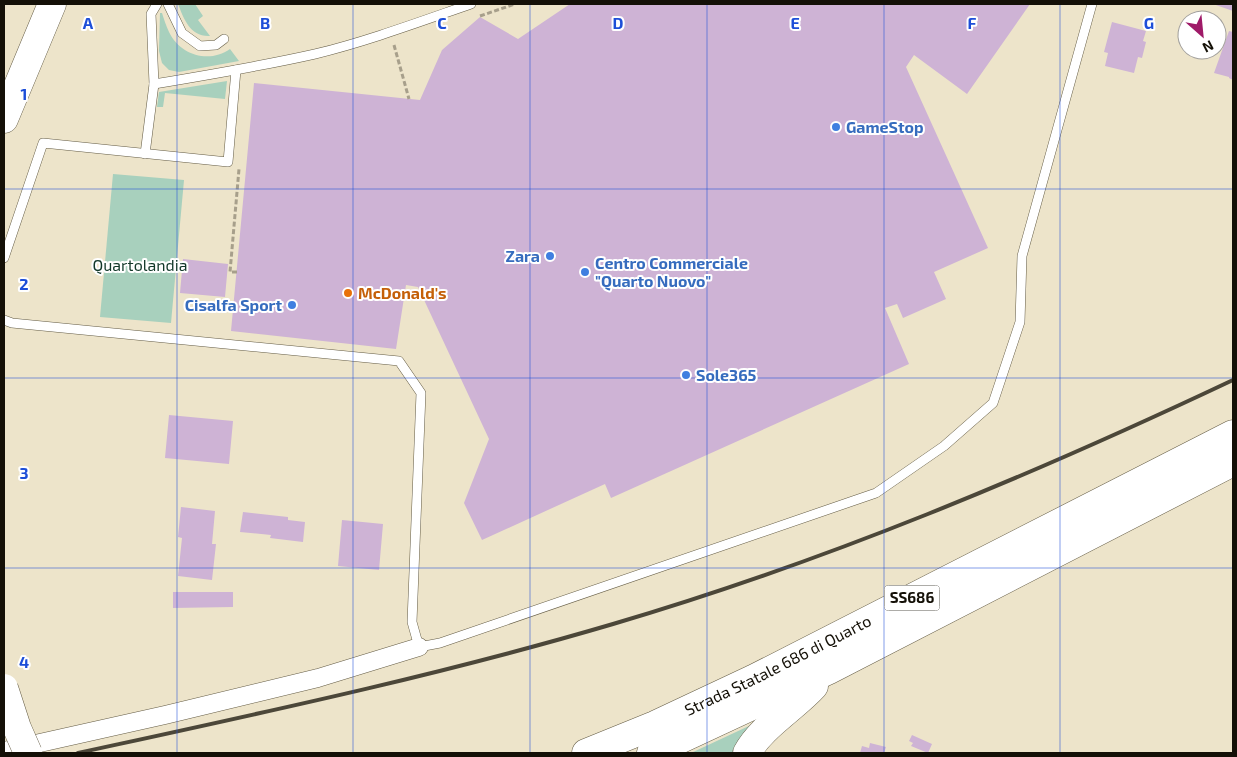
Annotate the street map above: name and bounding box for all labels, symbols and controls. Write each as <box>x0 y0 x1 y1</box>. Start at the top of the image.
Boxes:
north arrow <box>1177 10 1227 60</box>
text: A <box>83 13 94 32</box>
text: B <box>260 13 270 32</box>
text: C <box>437 13 447 32</box>
text: D <box>613 13 624 32</box>
text: E <box>790 13 800 32</box>
text: F <box>968 13 977 32</box>
text: G <box>1144 13 1154 32</box>
text: N <box>1200 37 1216 57</box>
text: 1 <box>21 84 27 103</box>
place label: GameStop <box>846 117 924 136</box>
marker: GameStop <box>830 121 842 133</box>
place label: Zara <box>506 246 540 265</box>
marker: Zara <box>544 250 556 262</box>
place label: Centro Commerciale "Quarto Nuovo" <box>595 253 748 291</box>
park label: Quartolandia <box>93 255 187 275</box>
marker: Centro Commerciale "Quarto Nuovo" <box>579 266 591 278</box>
text: 2 <box>19 274 29 293</box>
place label: McDonald's <box>358 283 447 302</box>
marker: McDonald's <box>342 287 354 299</box>
place label: Cisalfa Sport <box>185 295 282 314</box>
marker: Cisalfa Sport <box>286 299 298 311</box>
place label: Sole365 <box>696 365 757 384</box>
marker: Sole365 <box>680 369 692 381</box>
text: 3 <box>19 463 29 482</box>
road number: SS686 <box>884 586 940 610</box>
street label: Strada Statale 686 di Quarto <box>681 610 874 719</box>
text: 4 <box>19 652 29 671</box>

